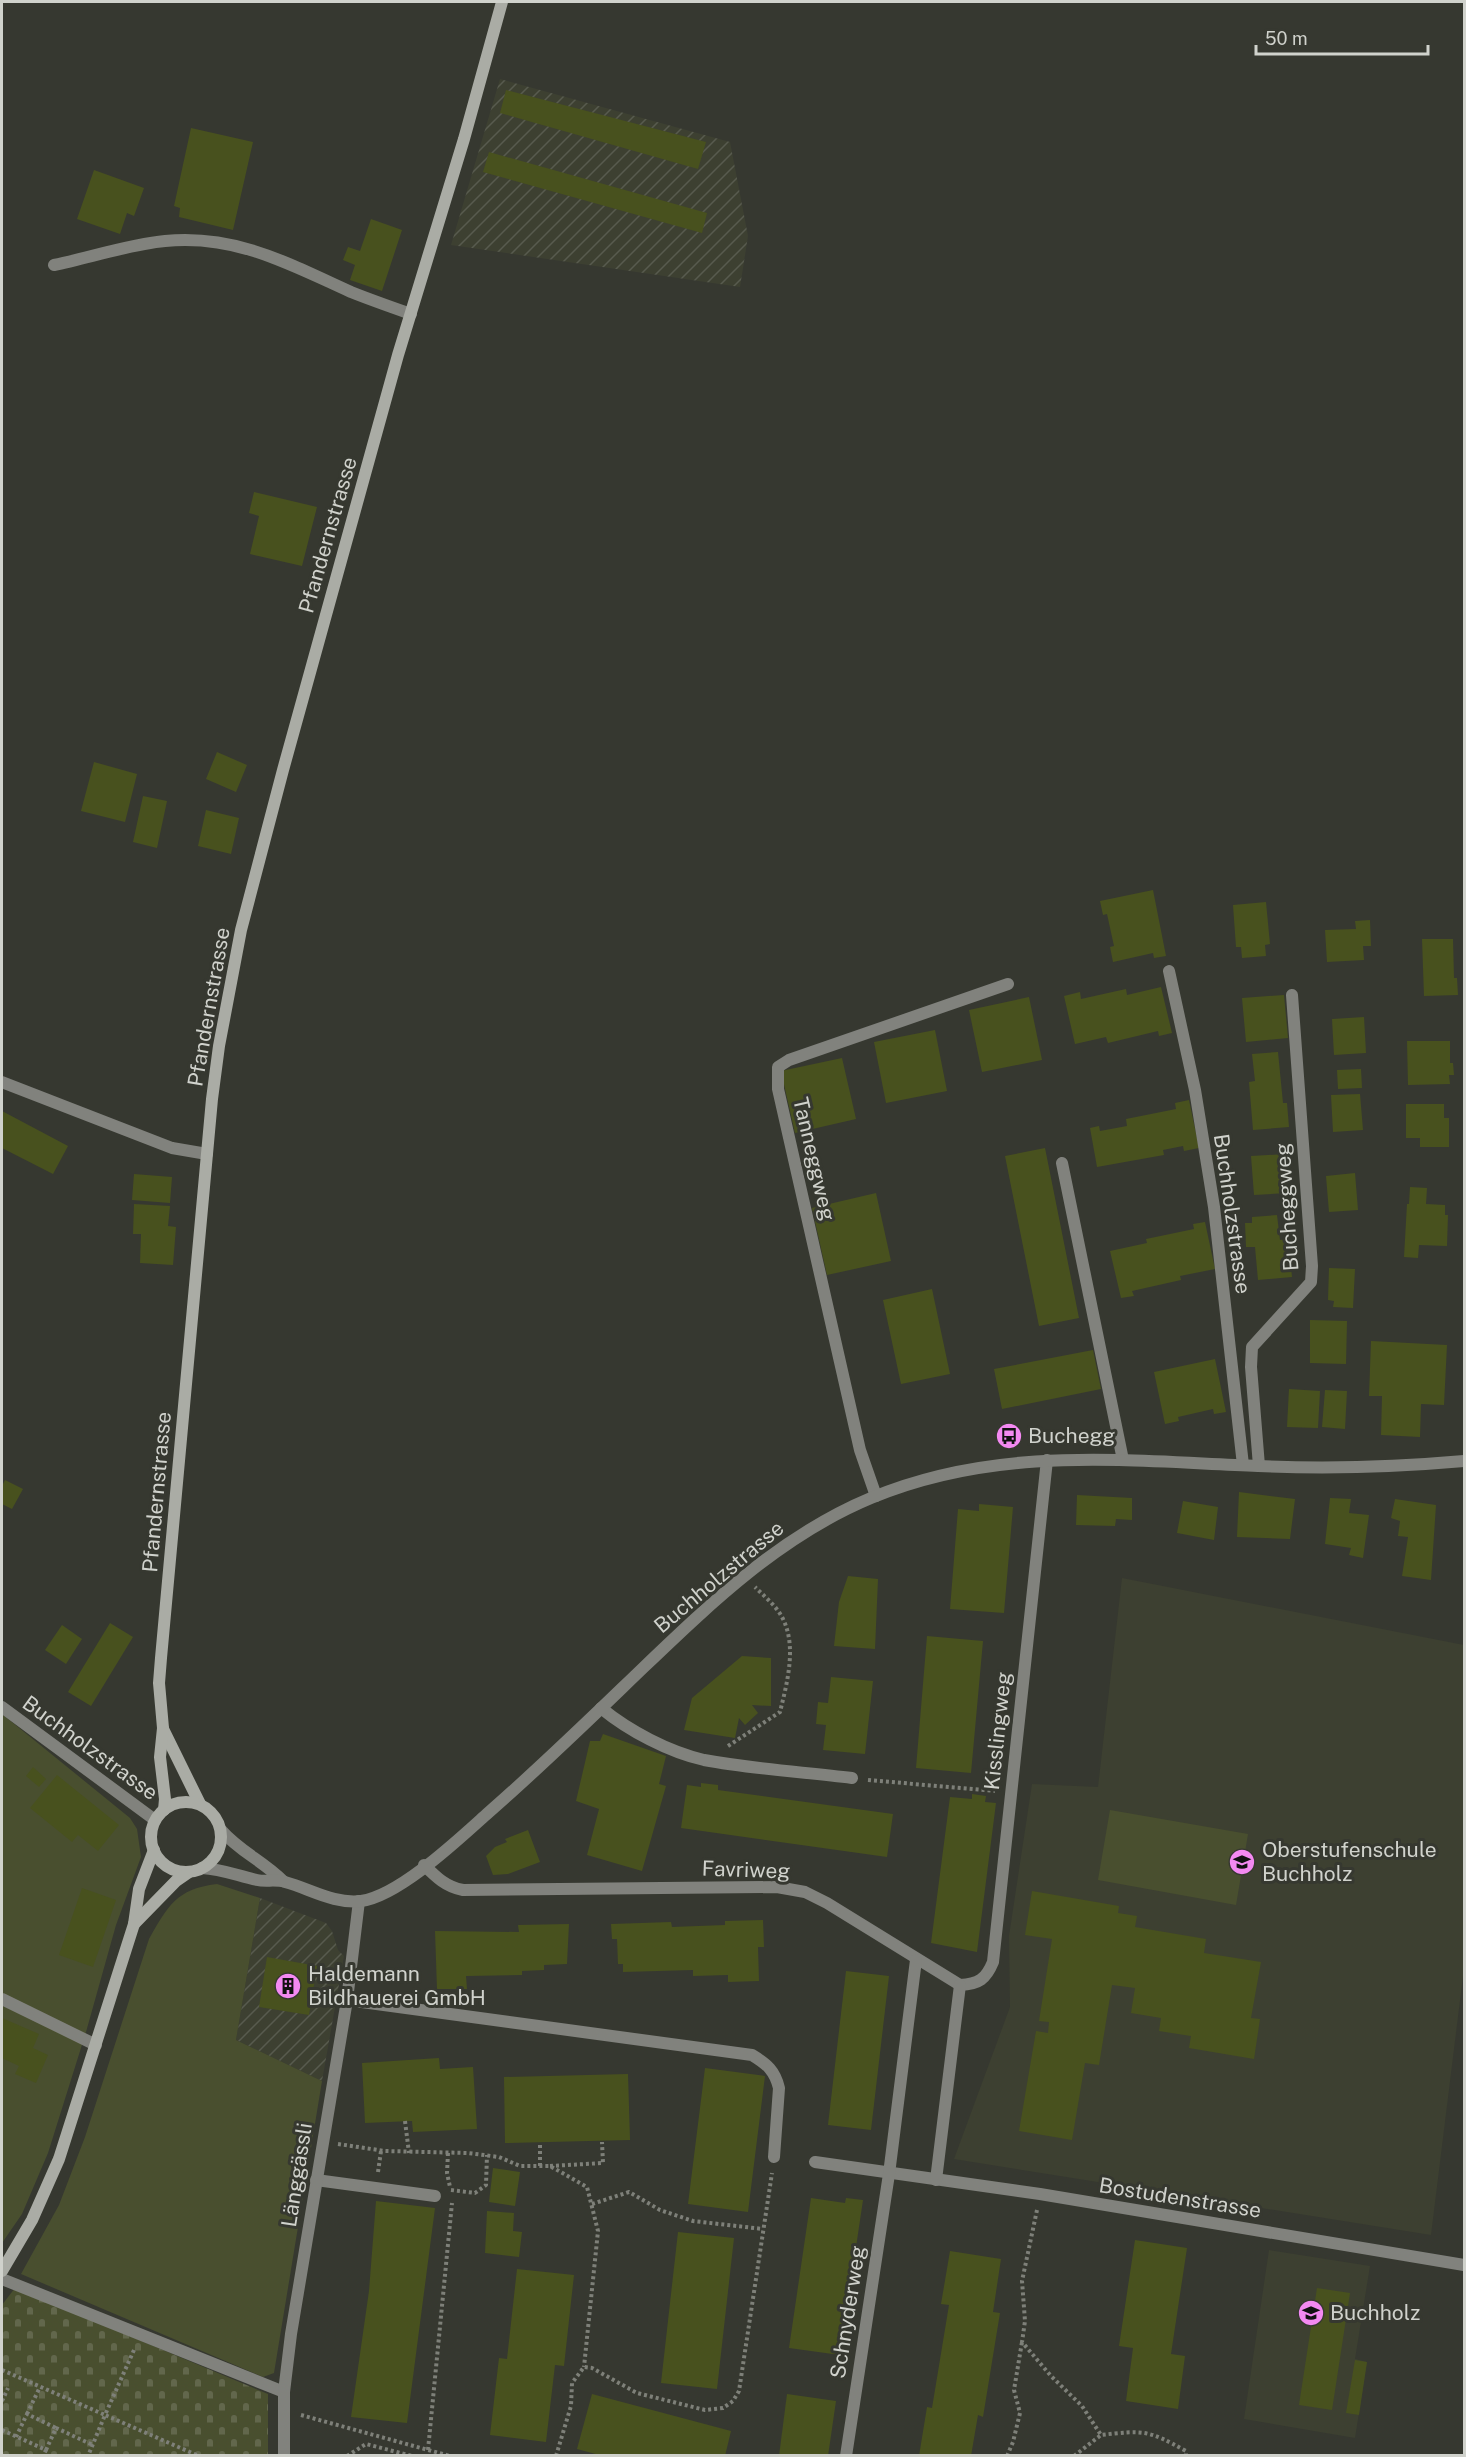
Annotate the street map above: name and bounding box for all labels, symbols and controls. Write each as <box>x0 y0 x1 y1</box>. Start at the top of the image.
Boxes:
scale bar <box>1256 18 1428 56</box>
text: 50 m <box>1265 28 1308 49</box>
street label: Pfandernstrasse <box>293 454 362 616</box>
street label: Pfandernstrasse <box>182 925 235 1088</box>
street label: Tanneggweg <box>788 1095 841 1223</box>
street label: Buchholzstrasse <box>1209 1132 1256 1296</box>
street label: Bucheggweg <box>1270 1142 1303 1272</box>
street label: Pfandernstrasse <box>137 1411 176 1573</box>
bus stop icon: Buchegg <box>994 1421 1024 1451</box>
place label: Buchegg <box>1028 1423 1115 1448</box>
street label: Buchholzstrasse <box>649 1515 788 1638</box>
street label: Kisslingweg <box>979 1671 1016 1791</box>
street label: Buchholzstrasse <box>18 1690 163 1805</box>
place label: Oberstufenschule Buchholz <box>1262 1837 1437 1886</box>
school or university icon: Oberstufenschule Buchholz <box>1227 1847 1257 1877</box>
street label: Favriweg <box>701 1855 791 1884</box>
place label: Haldemann Bildhauerei GmbH <box>308 1961 486 2010</box>
building icon: Haldemann Bildhauerei GmbH <box>273 1971 303 2001</box>
street label: Länggässli <box>276 2121 317 2229</box>
street label: Bostudenstrasse <box>1097 2172 1263 2223</box>
street label: Schnyderweg <box>825 2244 870 2380</box>
school or university icon: Buchholz <box>1296 2298 1326 2328</box>
place label: Buchholz <box>1330 2300 1420 2325</box>

